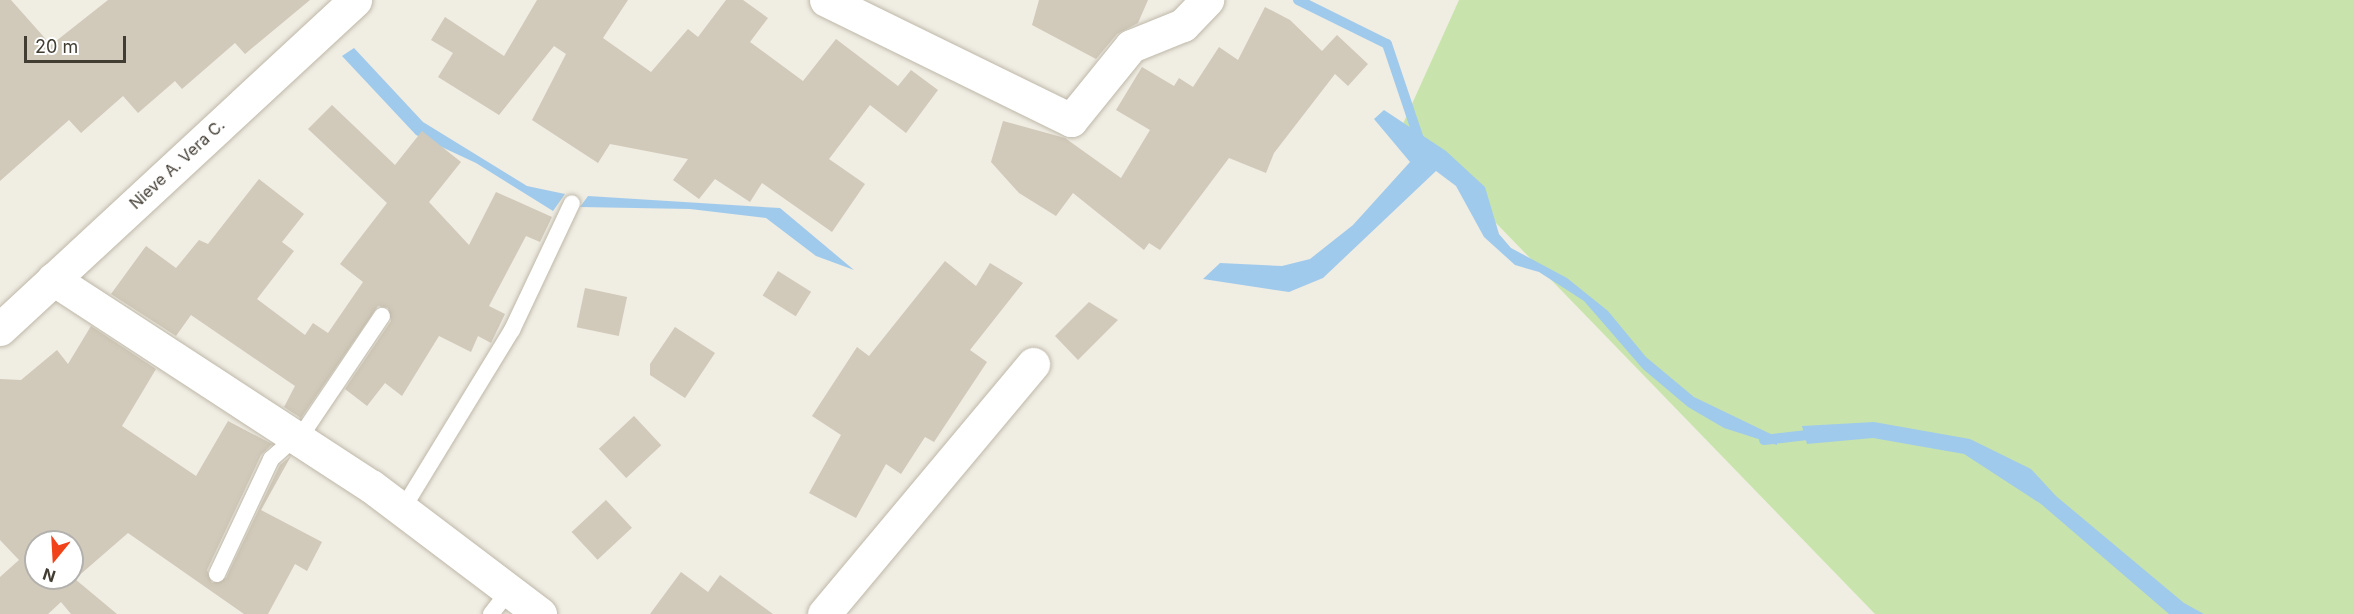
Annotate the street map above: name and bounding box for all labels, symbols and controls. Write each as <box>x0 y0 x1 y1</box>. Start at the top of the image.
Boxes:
scale bar <box>27 24 129 62</box>
text: 20 m <box>35 36 78 57</box>
street label: Nieve A. Vera C. <box>125 115 229 213</box>
north arrow <box>24 530 84 590</box>
text: N <box>40 564 58 587</box>

